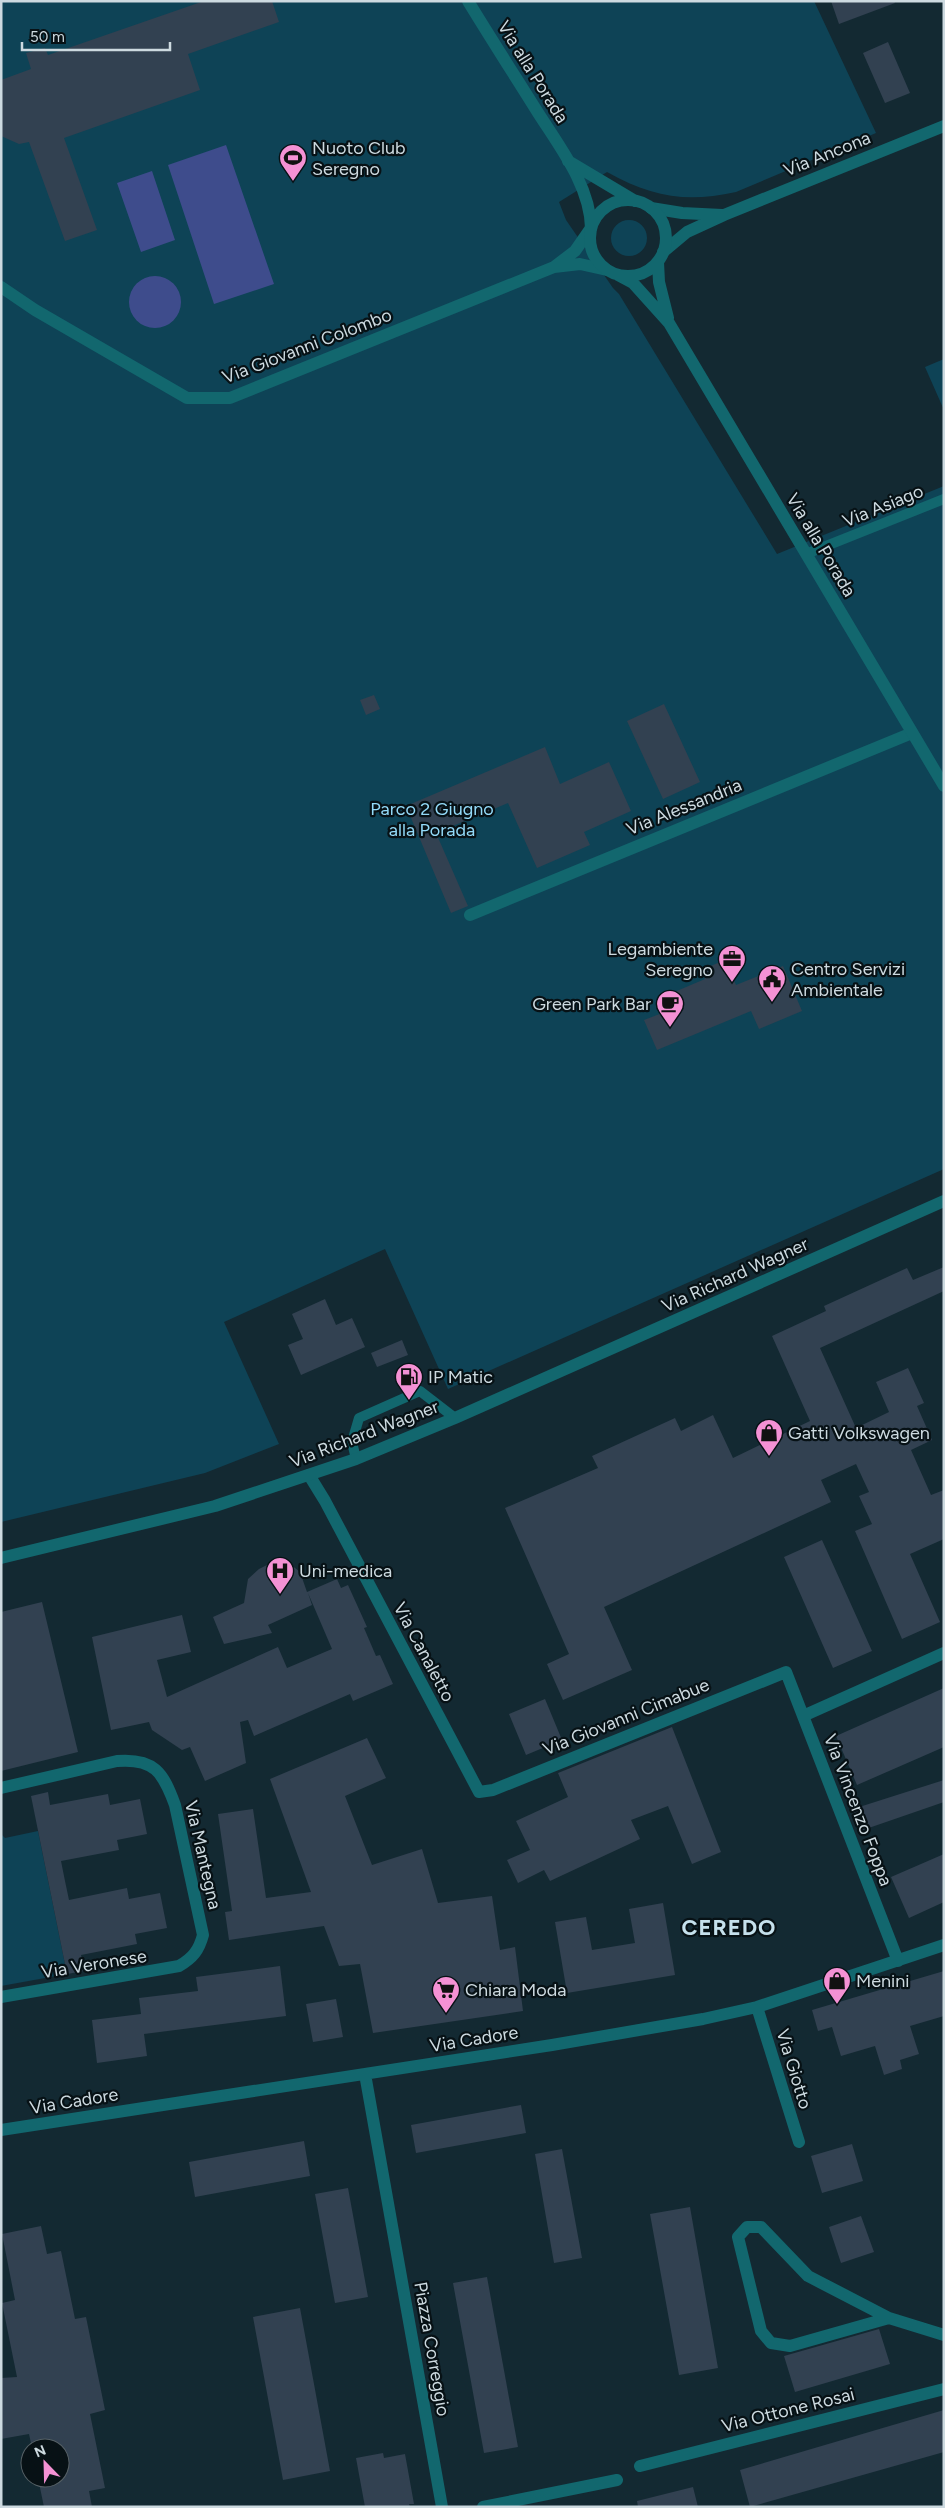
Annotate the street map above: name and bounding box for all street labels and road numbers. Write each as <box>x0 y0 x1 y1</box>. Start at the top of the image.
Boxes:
street label: Via alla Porada <box>493 17 573 127</box>
street label: Via Ancona <box>780 127 874 181</box>
street label: Via Giovanni Colombo <box>219 304 395 388</box>
street label: Via Asiago <box>839 480 927 532</box>
street label: Via alla Porada <box>782 489 860 601</box>
street label: Via Alessandria <box>623 774 745 840</box>
street label: Via Richard Wagner <box>658 1233 812 1317</box>
street label: Via Richard Wagner <box>286 1395 442 1473</box>
street label: Via Canaletto <box>389 1599 459 1705</box>
street label: Via Giovanni Cimabue <box>540 1674 713 1760</box>
street label: Via Vincenzo Foppa <box>819 1731 897 1889</box>
street label: Via Mantegna <box>180 1798 226 1912</box>
street label: Via Veronese <box>40 1945 148 1983</box>
street label: Via Cadore <box>428 2021 520 2057</box>
street label: Via Giotto <box>771 2026 817 2112</box>
street label: Via Cadore <box>28 2083 120 2119</box>
street label: Piazza Correggio <box>409 2280 455 2418</box>
street label: Via Ottone Rosai <box>719 2383 857 2437</box>

